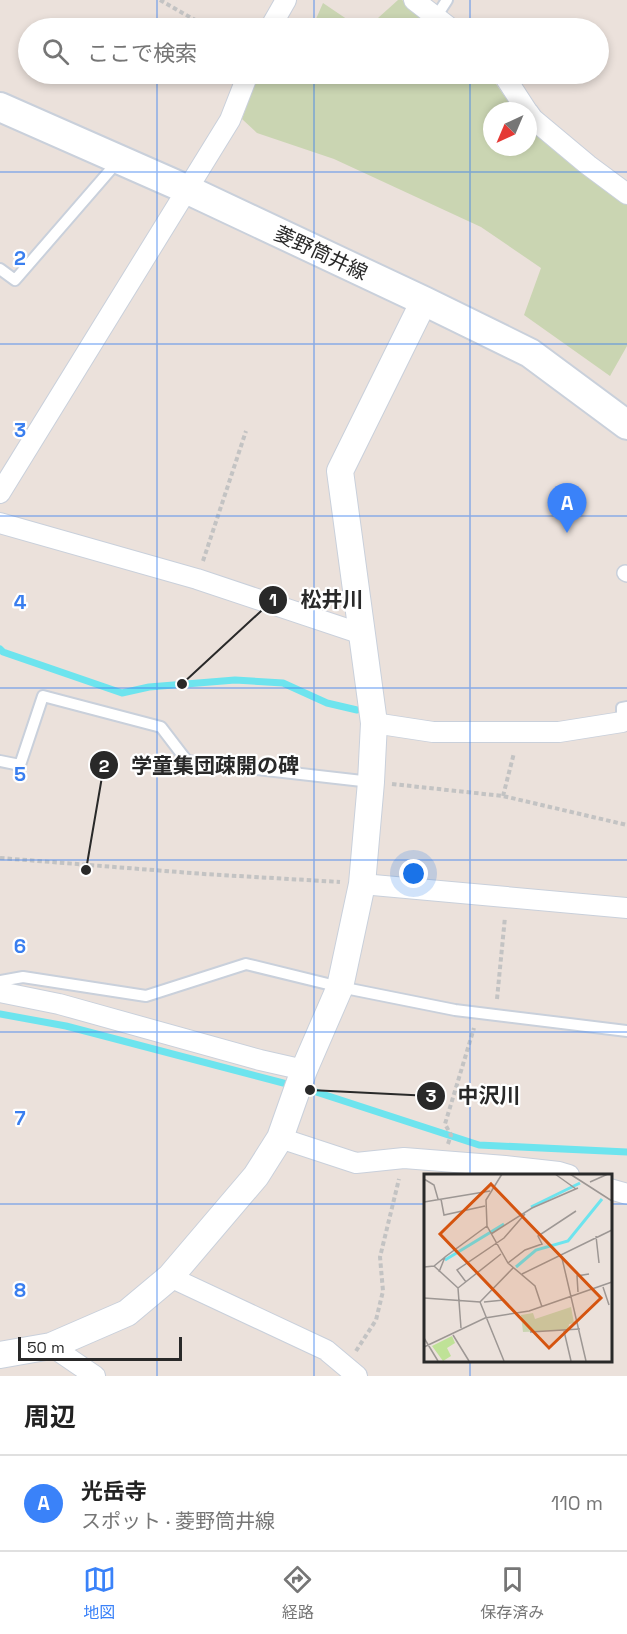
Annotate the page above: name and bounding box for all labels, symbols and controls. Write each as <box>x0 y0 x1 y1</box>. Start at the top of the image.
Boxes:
search box <box>18 18 609 84</box>
icon: search <box>39 35 72 68</box>
text: ここで検索 <box>87 39 197 67</box>
north arrow <box>483 102 537 156</box>
street label: 菱野筒井線 <box>270 220 372 286</box>
text: 2 <box>14 245 26 271</box>
text: 3 <box>14 417 26 443</box>
pin: A <box>548 484 586 533</box>
callout: 松井川 <box>258 580 375 619</box>
text: 松井川 <box>301 586 364 613</box>
text: 1 <box>269 588 277 611</box>
text: 4 <box>14 589 27 615</box>
callout: 学童集団疎開の碑 <box>89 746 311 785</box>
text: 学童集団疎開の碑 <box>131 752 299 779</box>
text: 2 <box>99 754 110 777</box>
text: 5 <box>14 761 26 787</box>
your location <box>399 859 428 888</box>
text: 6 <box>14 933 26 959</box>
callout: 中沢川 <box>416 1077 533 1116</box>
text: 中沢川 <box>458 1082 521 1109</box>
text: 3 <box>426 1084 437 1107</box>
text: 7 <box>14 1105 26 1131</box>
inset map <box>424 1174 612 1361</box>
text: 8 <box>14 1277 26 1303</box>
scale bar <box>18 1334 182 1362</box>
text: 50 m <box>27 1337 65 1358</box>
text: 周辺 <box>24 1400 76 1434</box>
text: 光岳寺 <box>81 1477 147 1505</box>
text: A <box>37 1490 50 1516</box>
text: 110 m <box>551 1490 603 1516</box>
text: スポット · 菱野筒井線 <box>81 1508 275 1534</box>
tab: 地図 <box>83 1563 116 1623</box>
tab: 経路 <box>281 1563 314 1623</box>
tab: 保存済み <box>480 1563 544 1623</box>

